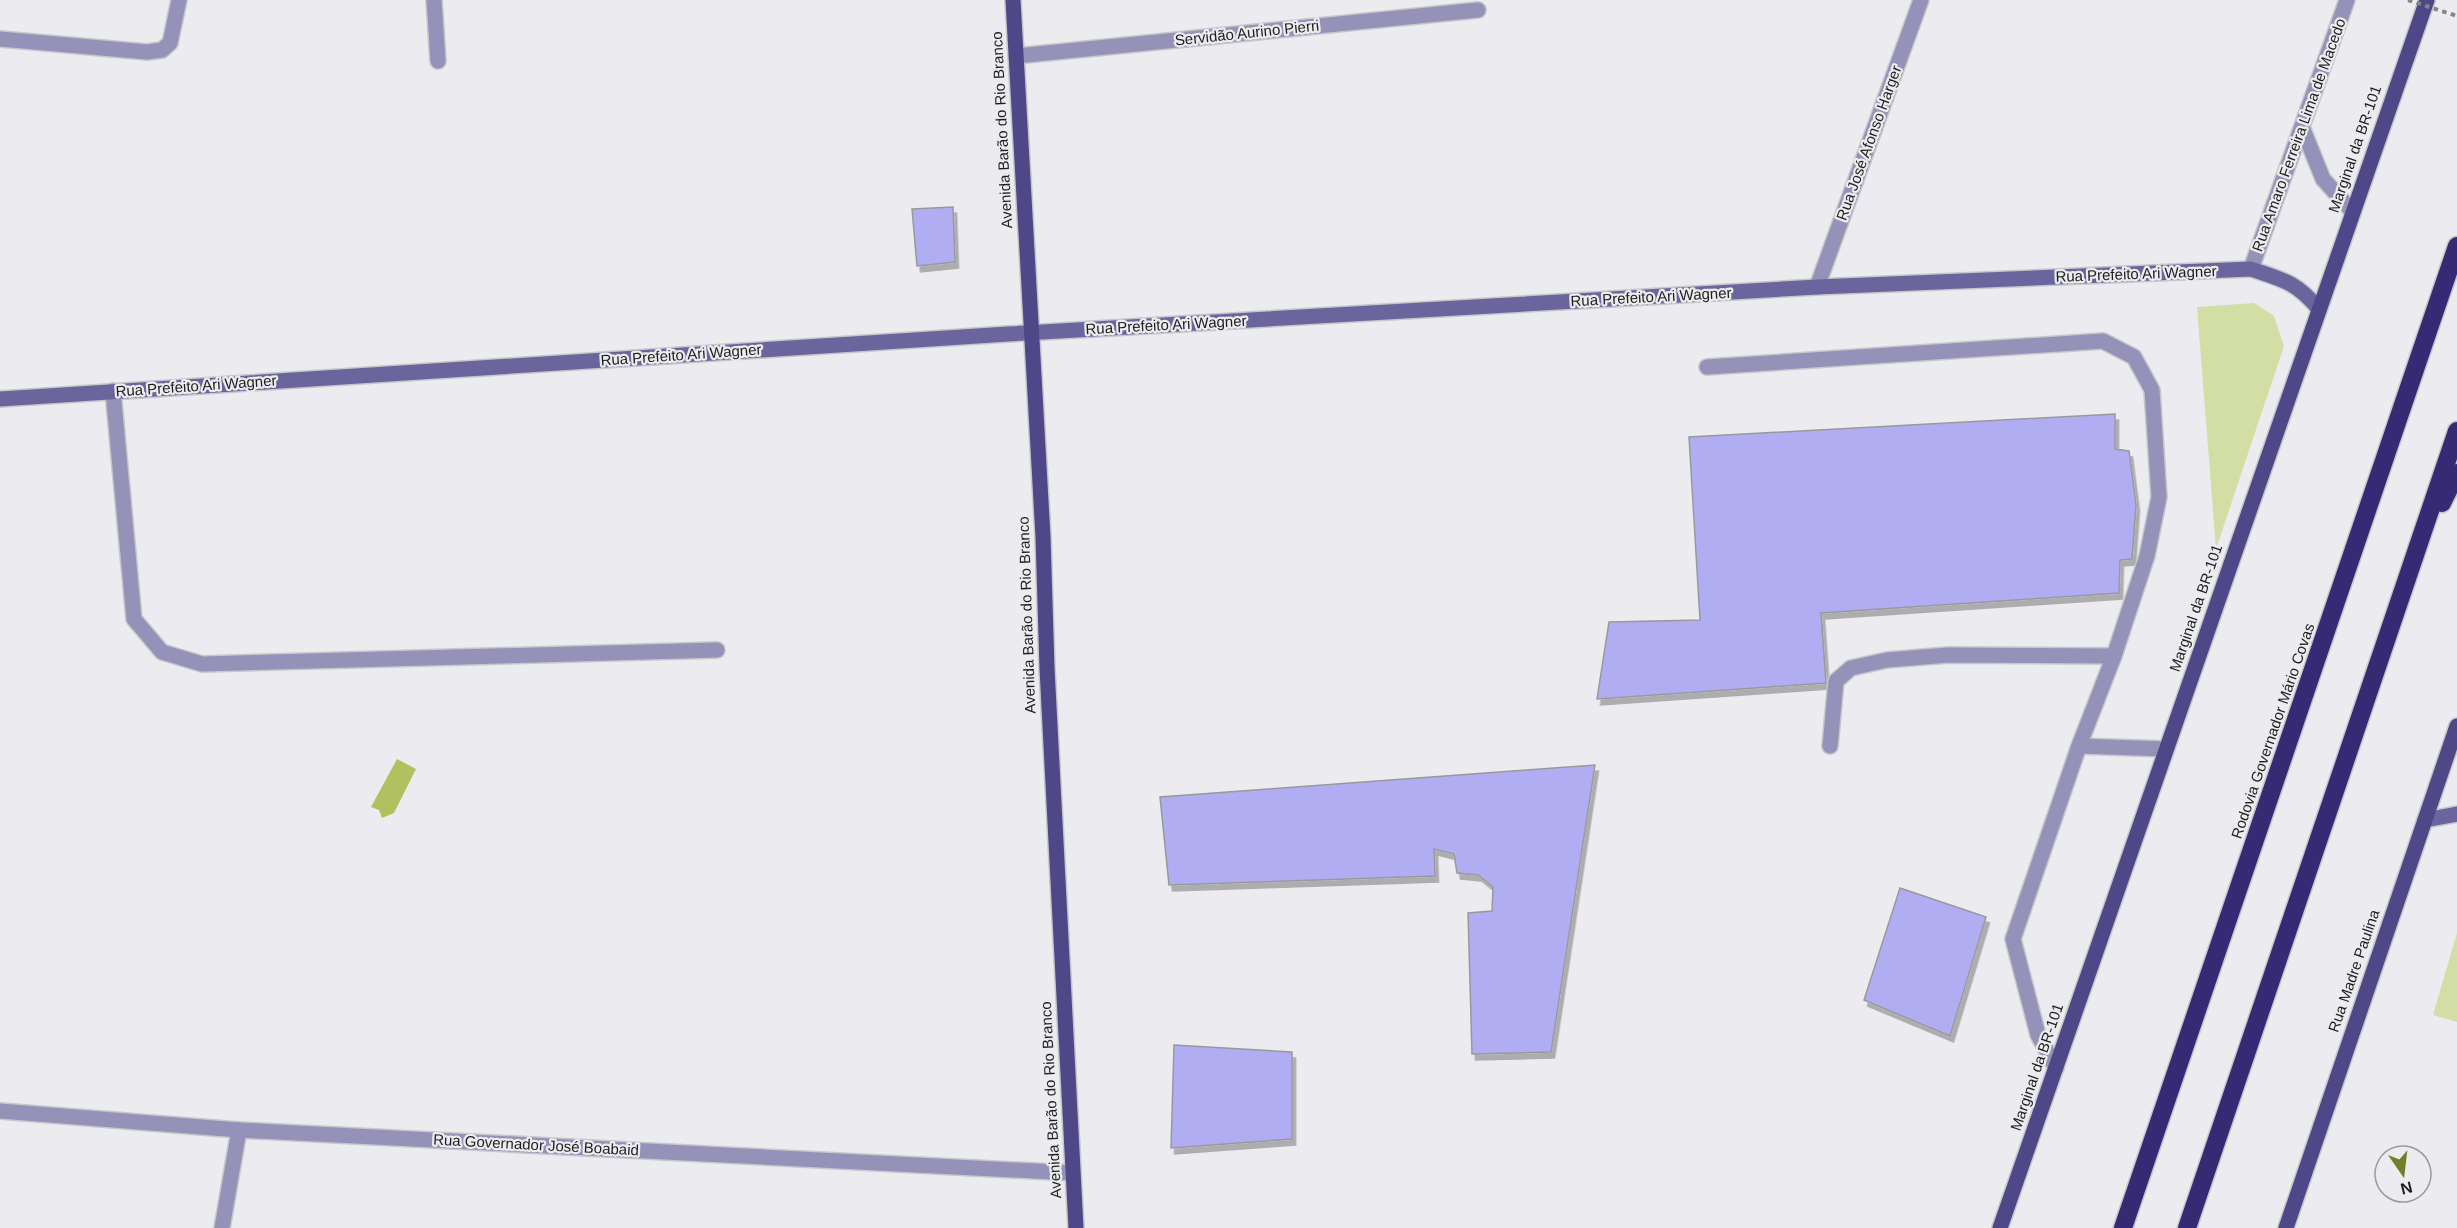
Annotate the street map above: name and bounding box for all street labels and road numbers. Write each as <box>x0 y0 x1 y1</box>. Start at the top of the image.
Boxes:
street label: Servidão Aurino Pierri <box>1174 16 1320 49</box>
street label: Rua Amaro Ferreira Lima de Macedo <box>2248 16 2349 254</box>
street label: Avenida Barão do Rio Branco <box>988 31 1015 229</box>
street label: Rua José Afonso Harger <box>1833 63 1904 223</box>
street label: Marginal da BR-101 <box>2325 83 2384 215</box>
street label: Rua Prefeito Ari Wagner <box>2055 262 2217 285</box>
street label: Rua Prefeito Ari Wagner <box>1570 284 1732 309</box>
street label: Rua Prefeito Ari Wagner <box>1085 312 1247 337</box>
street label: Rua Prefeito Ari Wagner <box>600 340 762 369</box>
street label: Rua Prefeito Ari Wagner <box>115 371 277 400</box>
street label: Avenida Barão do Rio Branco <box>1015 516 1038 714</box>
street label: Marginal da BR-101 <box>2166 542 2225 674</box>
street label: Rodovia Governador Mário Covas <box>2228 621 2317 841</box>
street label: Rua Madre Paulina <box>2325 907 2383 1034</box>
street label: Avenida Barão do Rio Branco <box>1037 1001 1064 1199</box>
street label: Marginal da BR-101 <box>2007 1001 2066 1133</box>
street label: Rua Governador José Boabaid <box>433 1131 639 1158</box>

